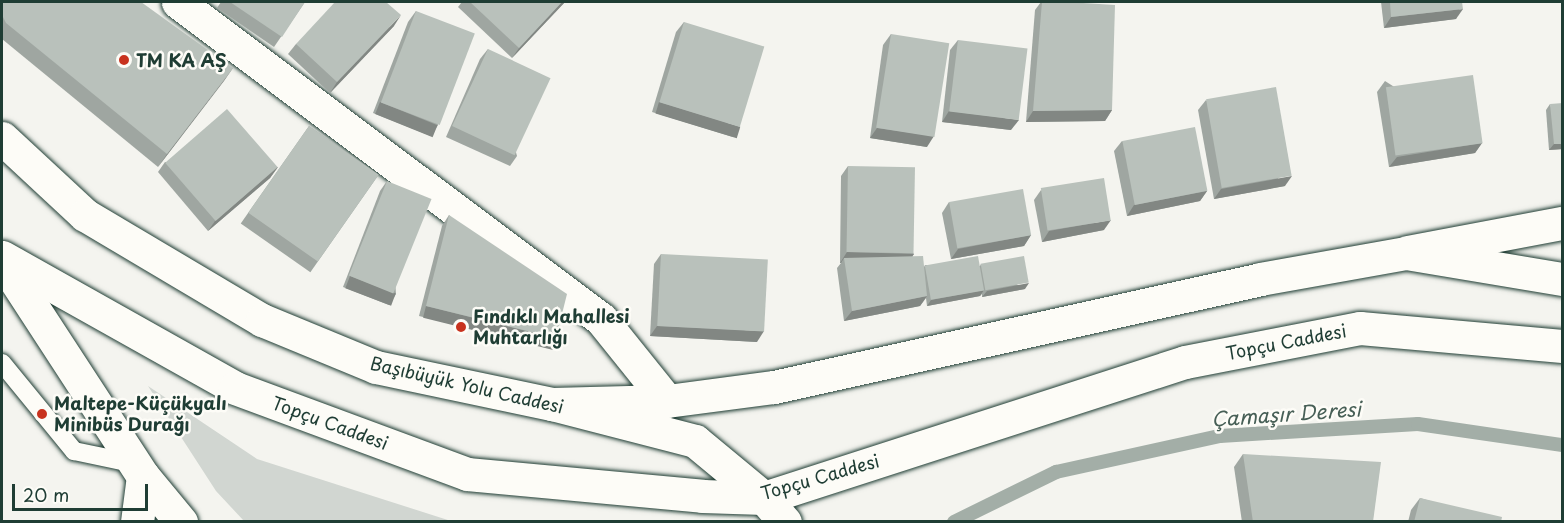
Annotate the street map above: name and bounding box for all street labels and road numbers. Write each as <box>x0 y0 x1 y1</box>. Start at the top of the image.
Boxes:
street label: Topçu Caddesi <box>1223 320 1349 364</box>
street label: Başıbüyük Yolu Caddesi <box>367 352 567 418</box>
street label: Topçu Caddesi <box>268 392 392 454</box>
street label: Topçu Caddesi <box>757 450 883 504</box>

